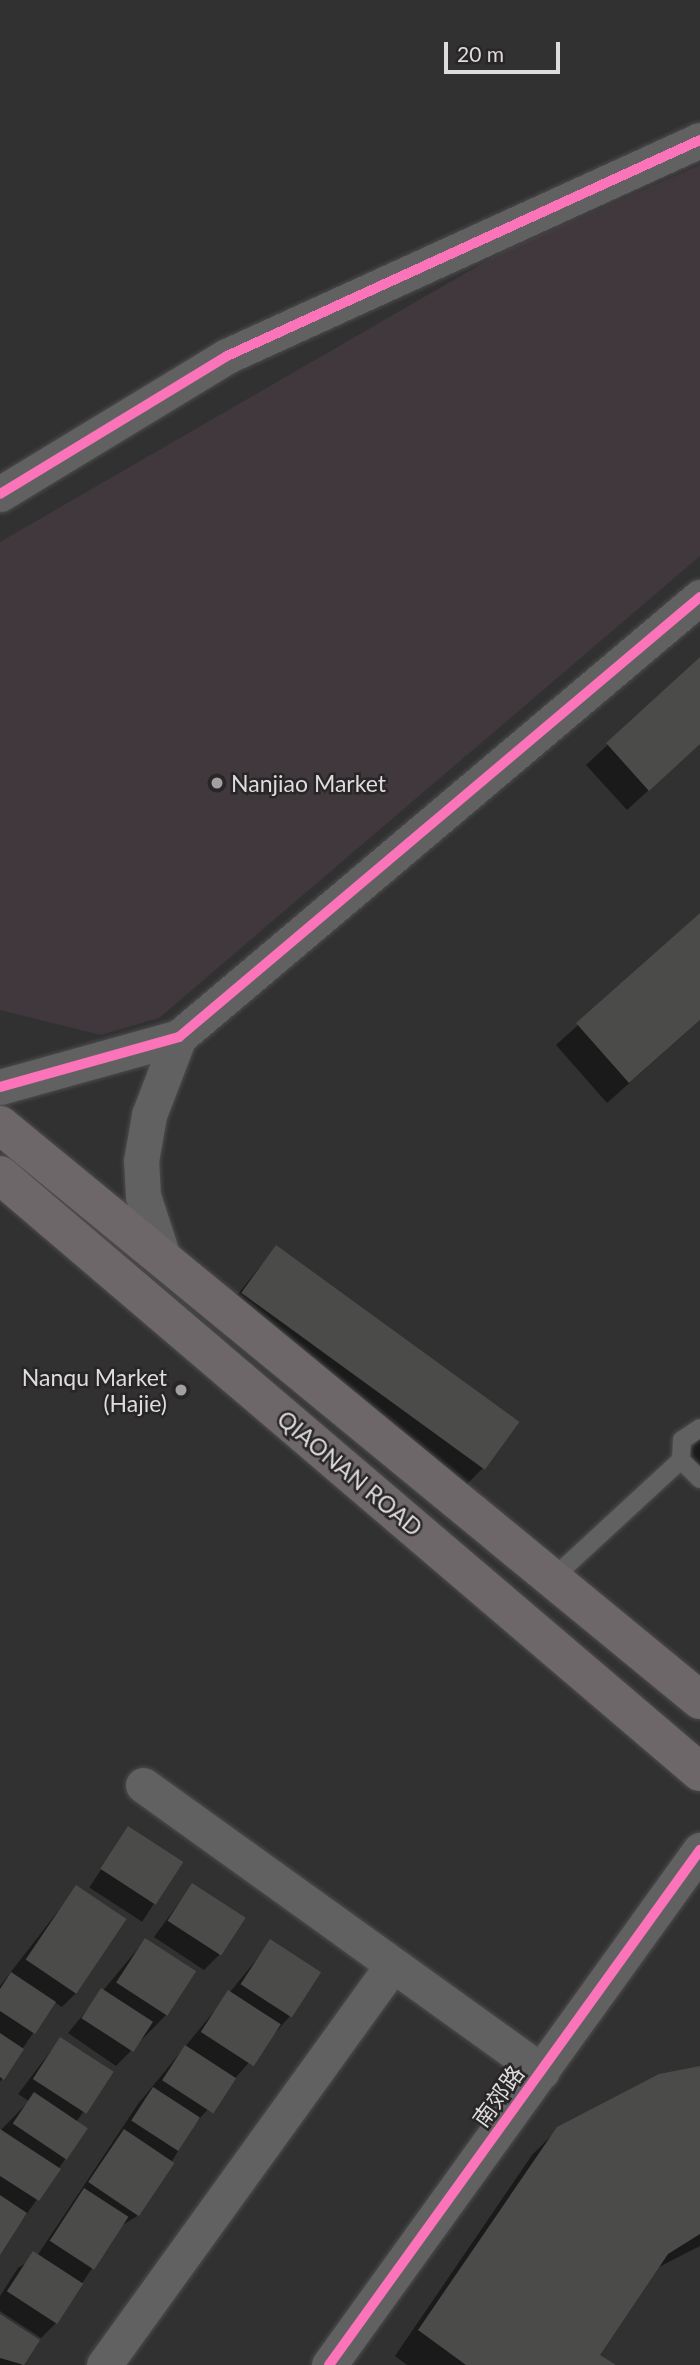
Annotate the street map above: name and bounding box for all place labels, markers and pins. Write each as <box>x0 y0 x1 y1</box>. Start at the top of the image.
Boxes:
place label: Nanjiao Market <box>231 769 386 797</box>
marker: Nanjiao Market <box>209 775 225 791</box>
place label: Nanqu Market (Hajie) <box>22 1363 167 1417</box>
marker: Nanqu Market (Hajie) <box>173 1382 189 1398</box>

